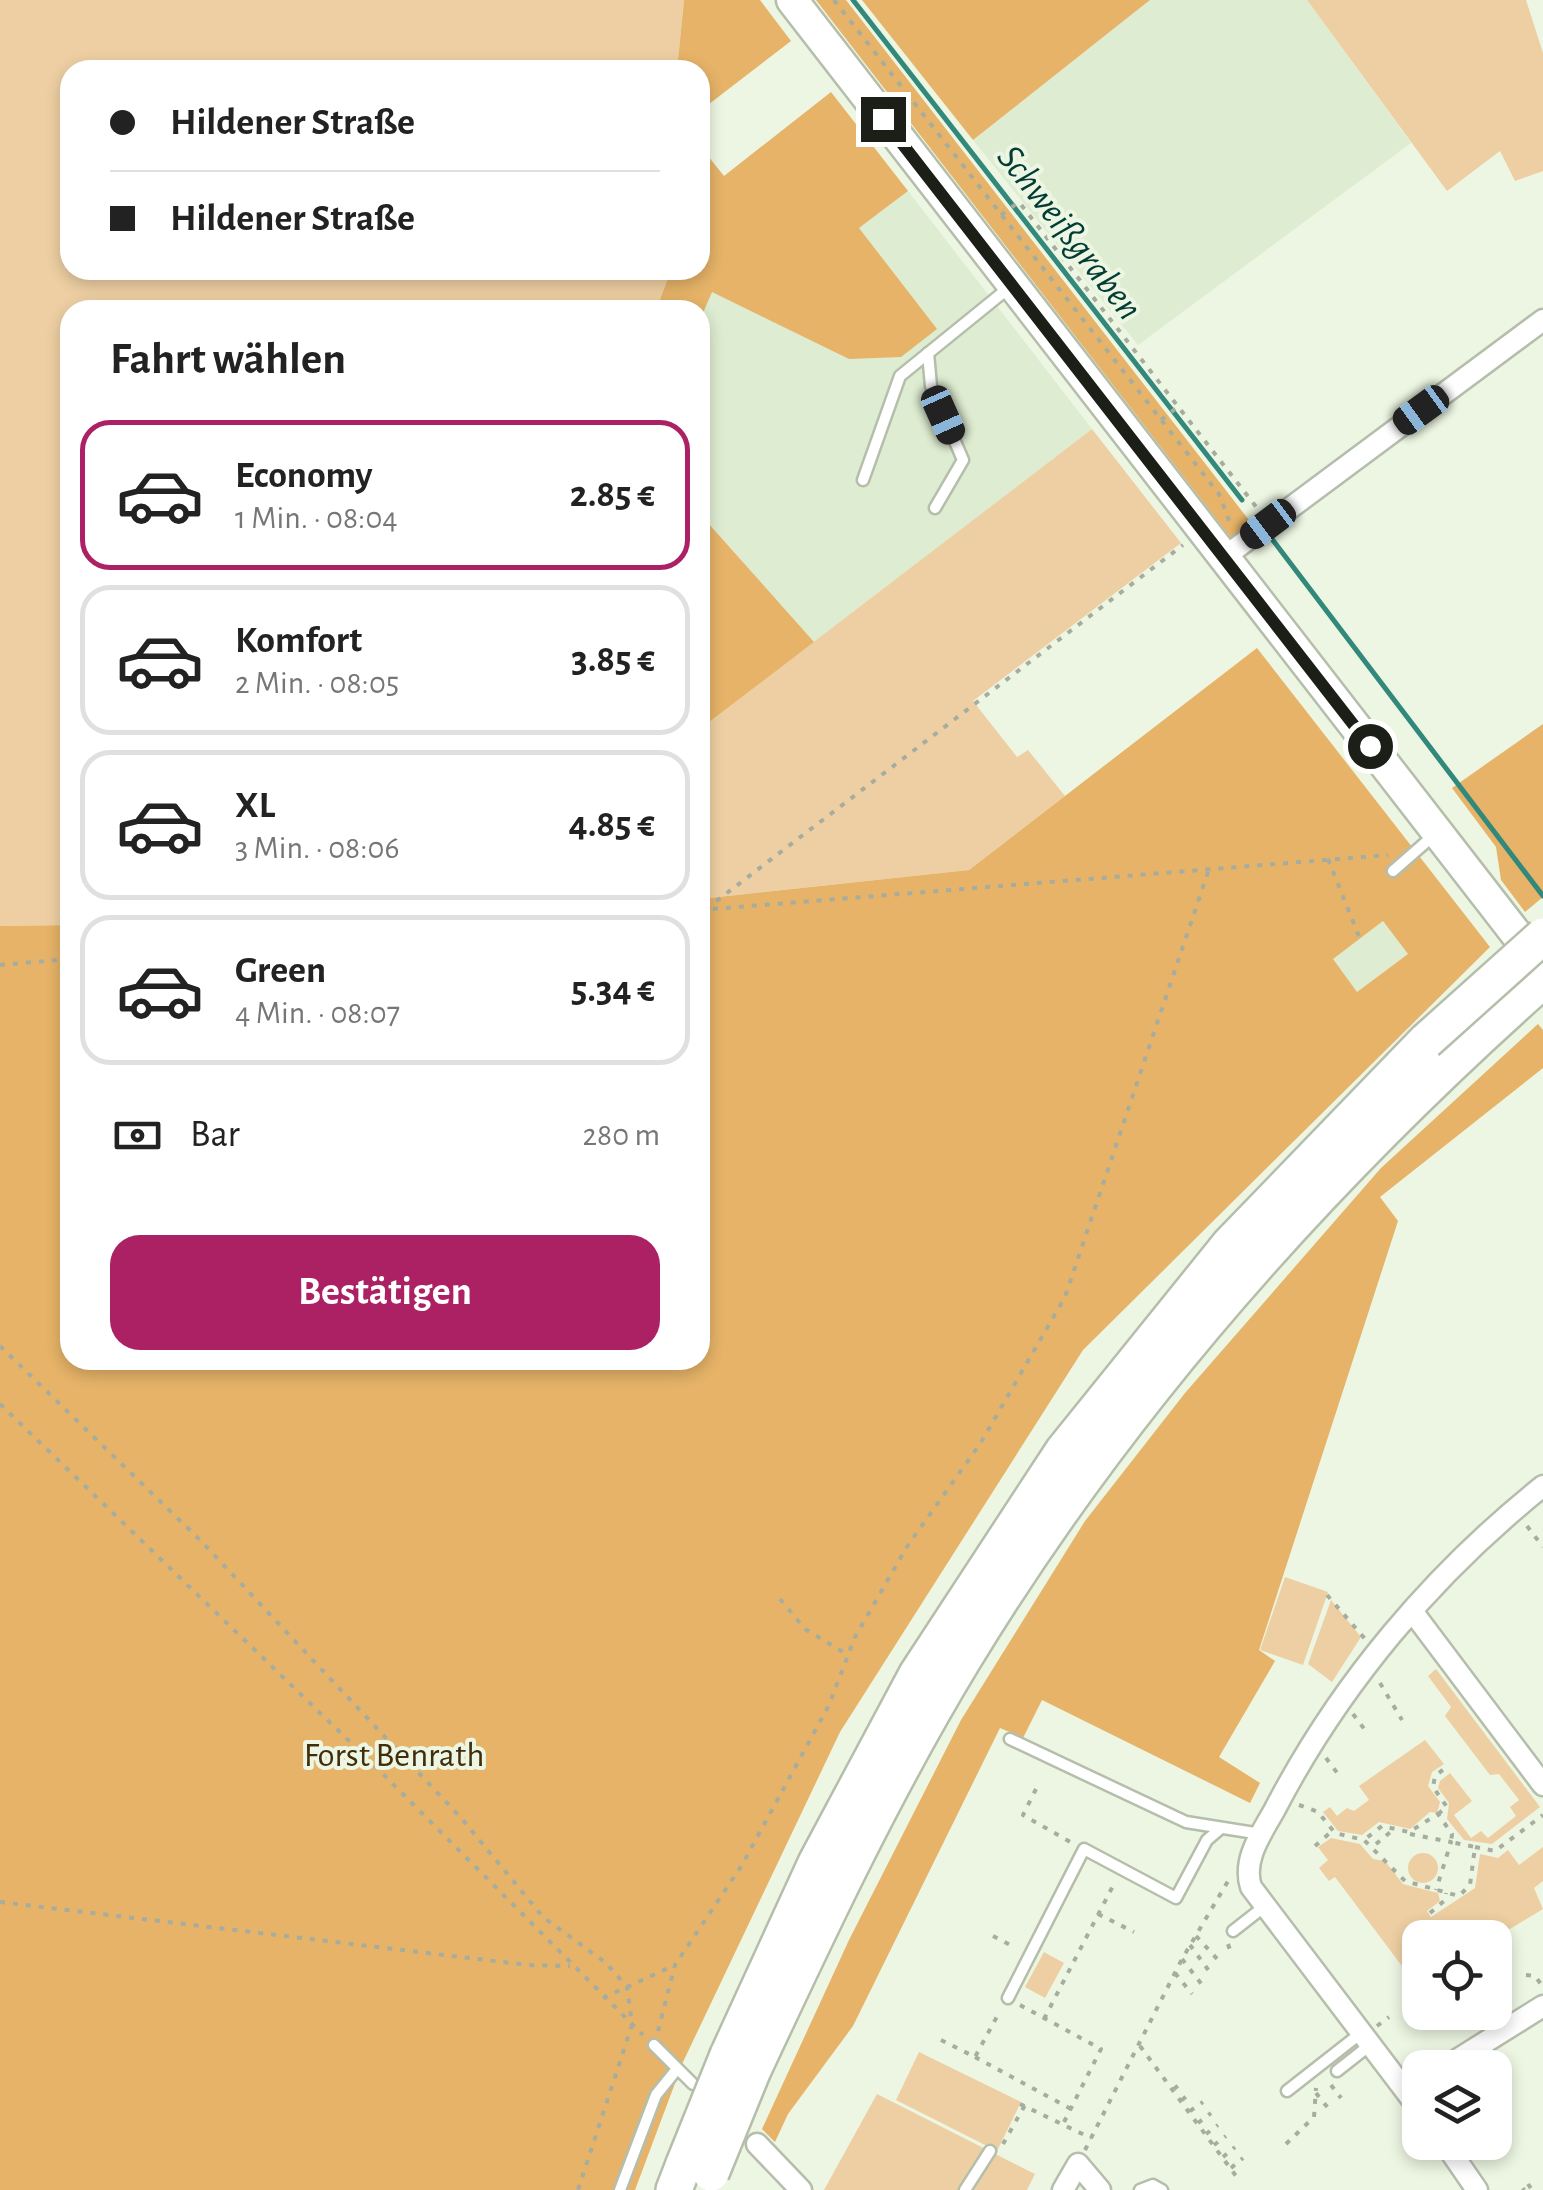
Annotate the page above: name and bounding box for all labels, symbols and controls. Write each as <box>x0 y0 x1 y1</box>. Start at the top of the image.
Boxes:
route end <box>861 97 906 142</box>
text: Hildener Straße <box>170 104 415 142</box>
water label: Schweißgraben <box>989 139 1149 327</box>
text: Hildener Straße <box>170 200 415 238</box>
text: Fahrt wählen <box>110 337 346 382</box>
car <box>1388 380 1454 440</box>
car <box>917 381 969 449</box>
icon: car <box>115 450 205 540</box>
text: Economy <box>235 457 373 495</box>
text: 2.85 € <box>570 476 655 514</box>
car <box>1235 494 1301 554</box>
text: 1 Min. · 08:04 <box>235 502 398 534</box>
icon: car <box>115 615 205 705</box>
text: Komfort <box>235 622 362 660</box>
text: 3.85 € <box>571 641 655 679</box>
text: 2 Min. · 08:05 <box>235 667 399 699</box>
route start <box>1348 724 1393 769</box>
icon: car <box>115 780 205 870</box>
text: XL <box>235 787 275 825</box>
text: 4.85 € <box>569 806 655 844</box>
text: 3 Min. · 08:06 <box>235 832 400 864</box>
icon: car <box>115 945 205 1035</box>
text: Green <box>235 952 326 990</box>
text: 5.34 € <box>571 971 655 1009</box>
text: 4 Min. · 08:07 <box>235 997 400 1029</box>
icon: cash <box>110 1108 165 1163</box>
text: Bar <box>190 1116 240 1154</box>
text: 280 m <box>582 1119 660 1151</box>
button: Bestätigen <box>110 1235 660 1350</box>
park label: Forst Benrath <box>304 1738 484 1773</box>
map controls <box>1402 1920 1512 2160</box>
button: locate <box>1402 1920 1512 2030</box>
button: layers <box>1402 2050 1512 2160</box>

